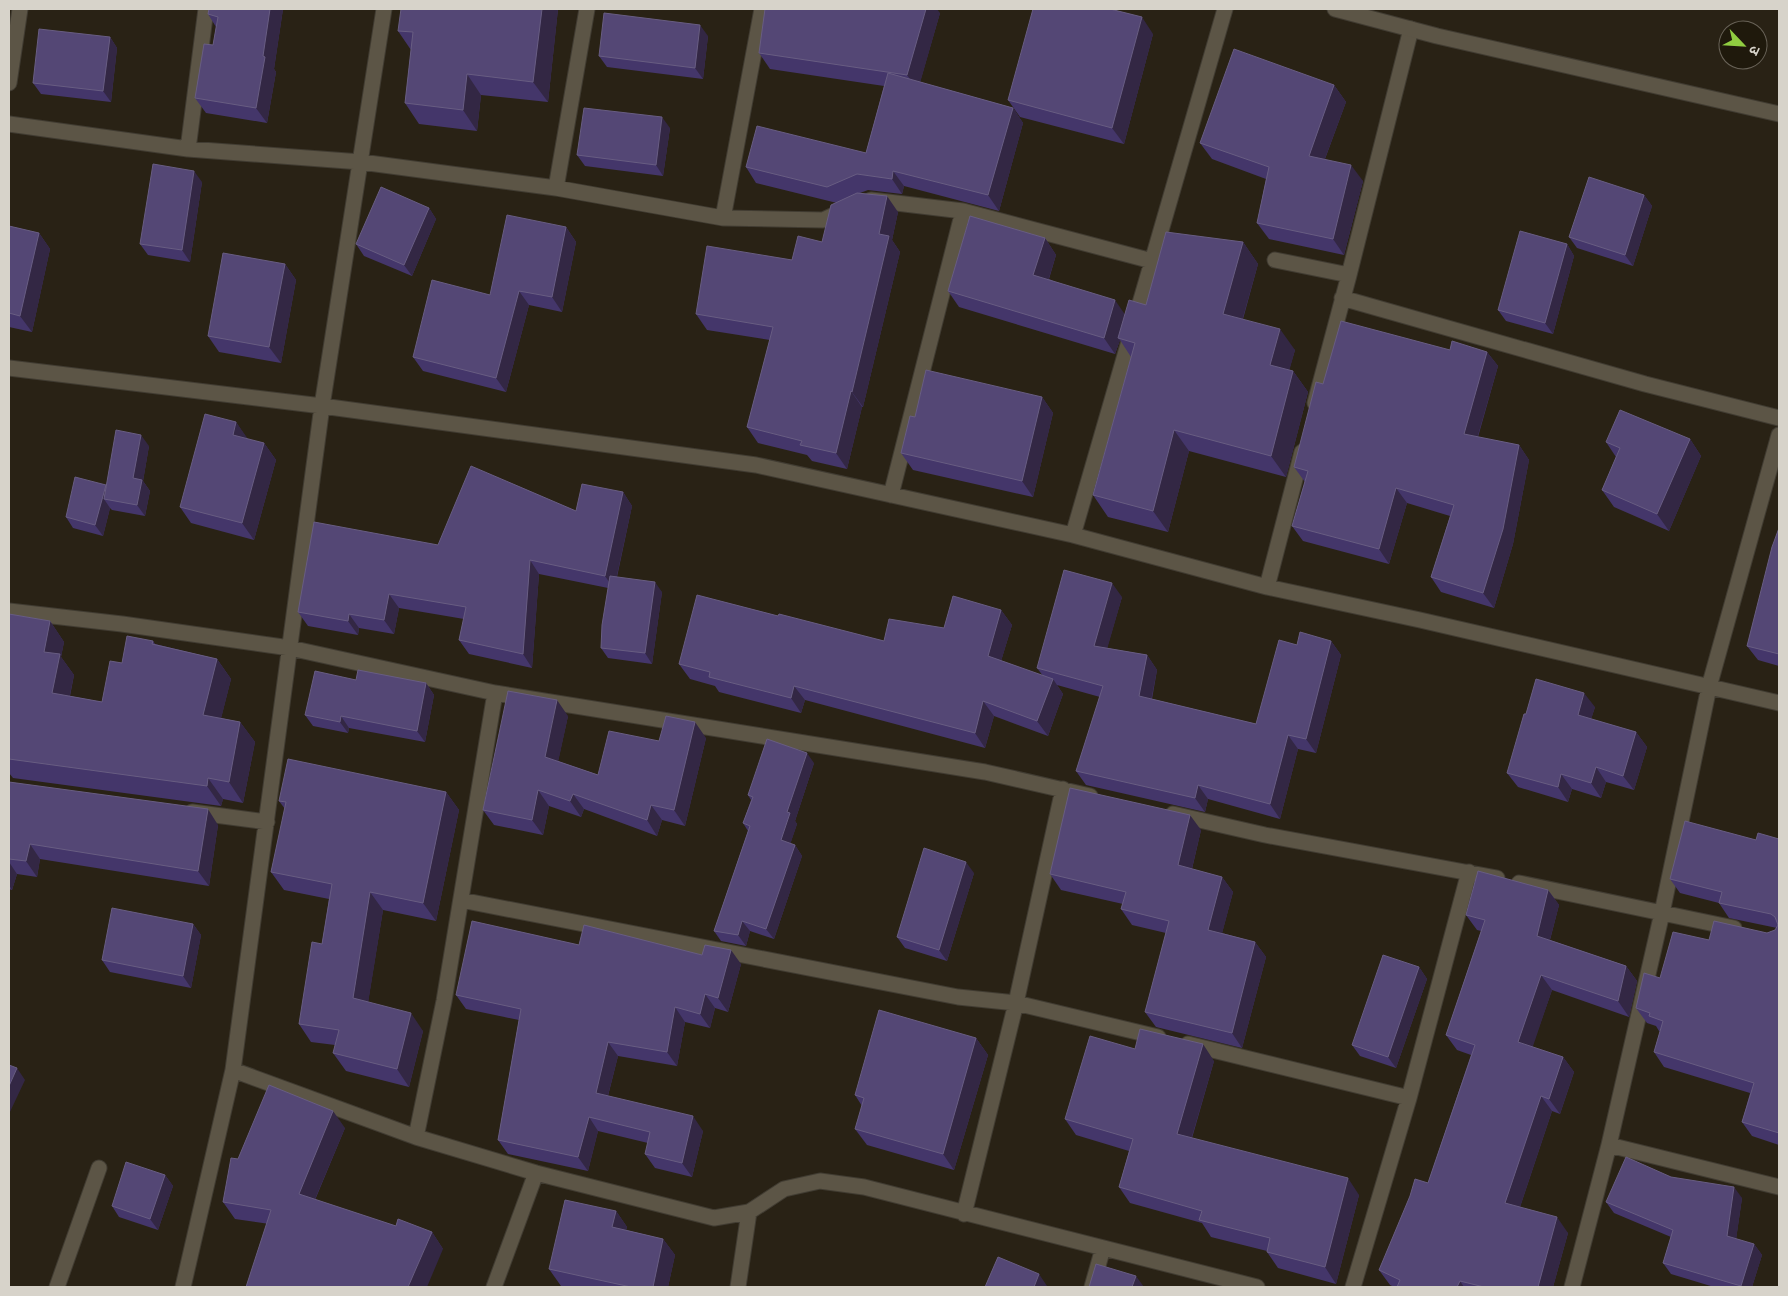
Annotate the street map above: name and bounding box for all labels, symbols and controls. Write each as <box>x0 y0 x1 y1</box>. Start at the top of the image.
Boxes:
north arrow <box>1718 20 1768 70</box>
text: उ <box>1745 43 1764 58</box>

